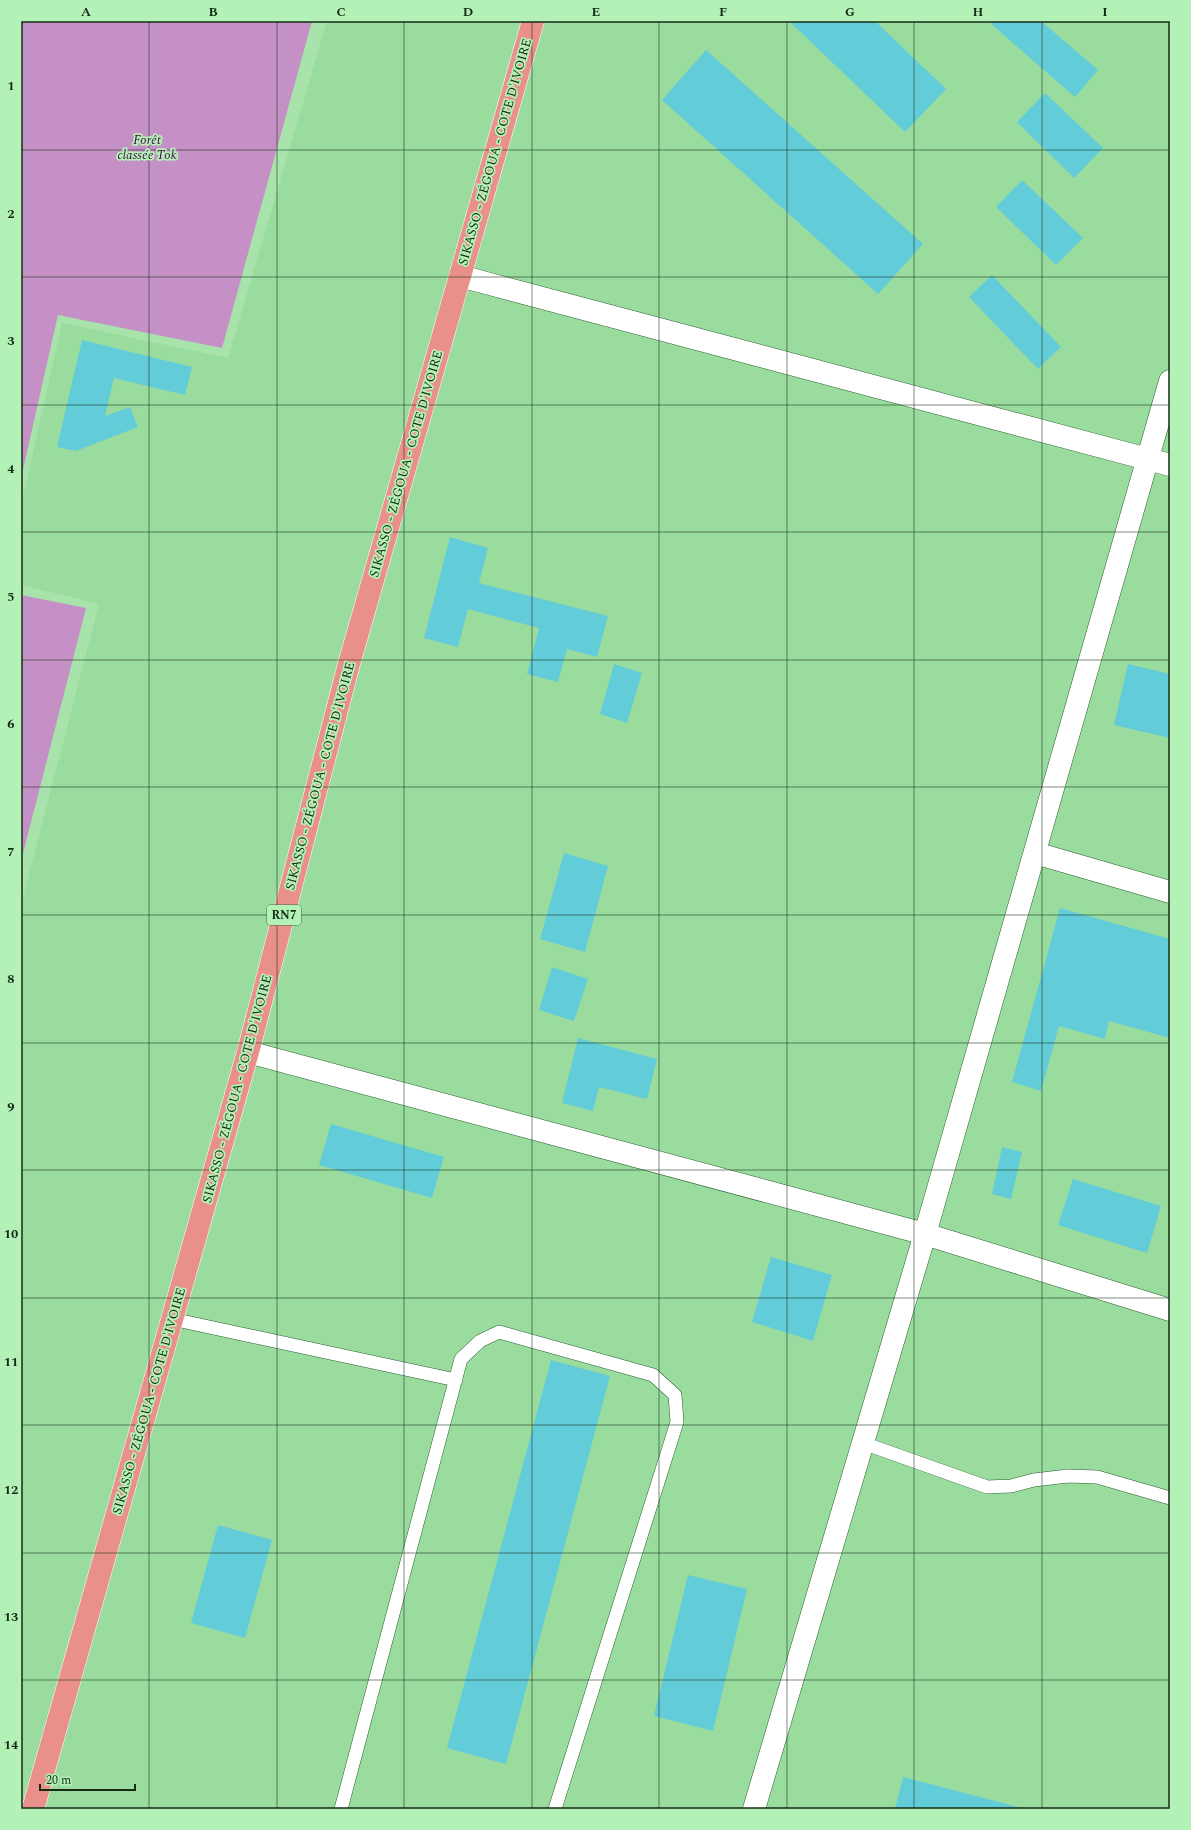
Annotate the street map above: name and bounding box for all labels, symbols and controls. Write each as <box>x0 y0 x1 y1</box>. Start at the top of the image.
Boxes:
text: A <box>81 2 91 22</box>
text: B <box>208 2 218 22</box>
text: C <box>336 2 346 22</box>
text: D <box>463 2 473 22</box>
text: E <box>592 2 601 22</box>
text: F <box>719 2 727 22</box>
text: G <box>845 2 855 22</box>
text: H <box>973 2 984 22</box>
text: I <box>1102 2 1108 22</box>
street label: SIKASSO - ZÉGOUA - COTE D'IVOIRE <box>453 36 537 268</box>
text: 1 <box>7 76 15 96</box>
park label: Forêt classée Tok <box>117 130 177 165</box>
text: 2 <box>7 204 15 224</box>
text: 3 <box>7 331 15 351</box>
street label: SIKASSO - ZÉGOUA - COTE D'IVOIRE <box>364 348 448 580</box>
text: 4 <box>7 459 15 479</box>
text: 5 <box>7 587 15 607</box>
street label: SIKASSO - ZÉGOUA - COTE D'IVOIRE <box>280 660 360 892</box>
text: 6 <box>7 714 15 734</box>
text: 7 <box>7 842 15 862</box>
road number: RN7 <box>267 905 301 925</box>
text: 8 <box>7 969 15 989</box>
street label: SIKASSO - ZÉGOUA - COTE D'IVOIRE <box>197 973 277 1205</box>
text: 9 <box>7 1097 15 1117</box>
text: 10 <box>4 1224 18 1244</box>
street label: SIKASSO - ZÉGOUA - COTE D'IVOIRE <box>107 1285 191 1517</box>
text: 11 <box>4 1352 18 1372</box>
text: 12 <box>4 1480 18 1500</box>
text: 13 <box>4 1607 18 1627</box>
text: 14 <box>4 1735 19 1755</box>
scale bar <box>40 1766 135 1792</box>
text: 20 m <box>46 1771 71 1790</box>

